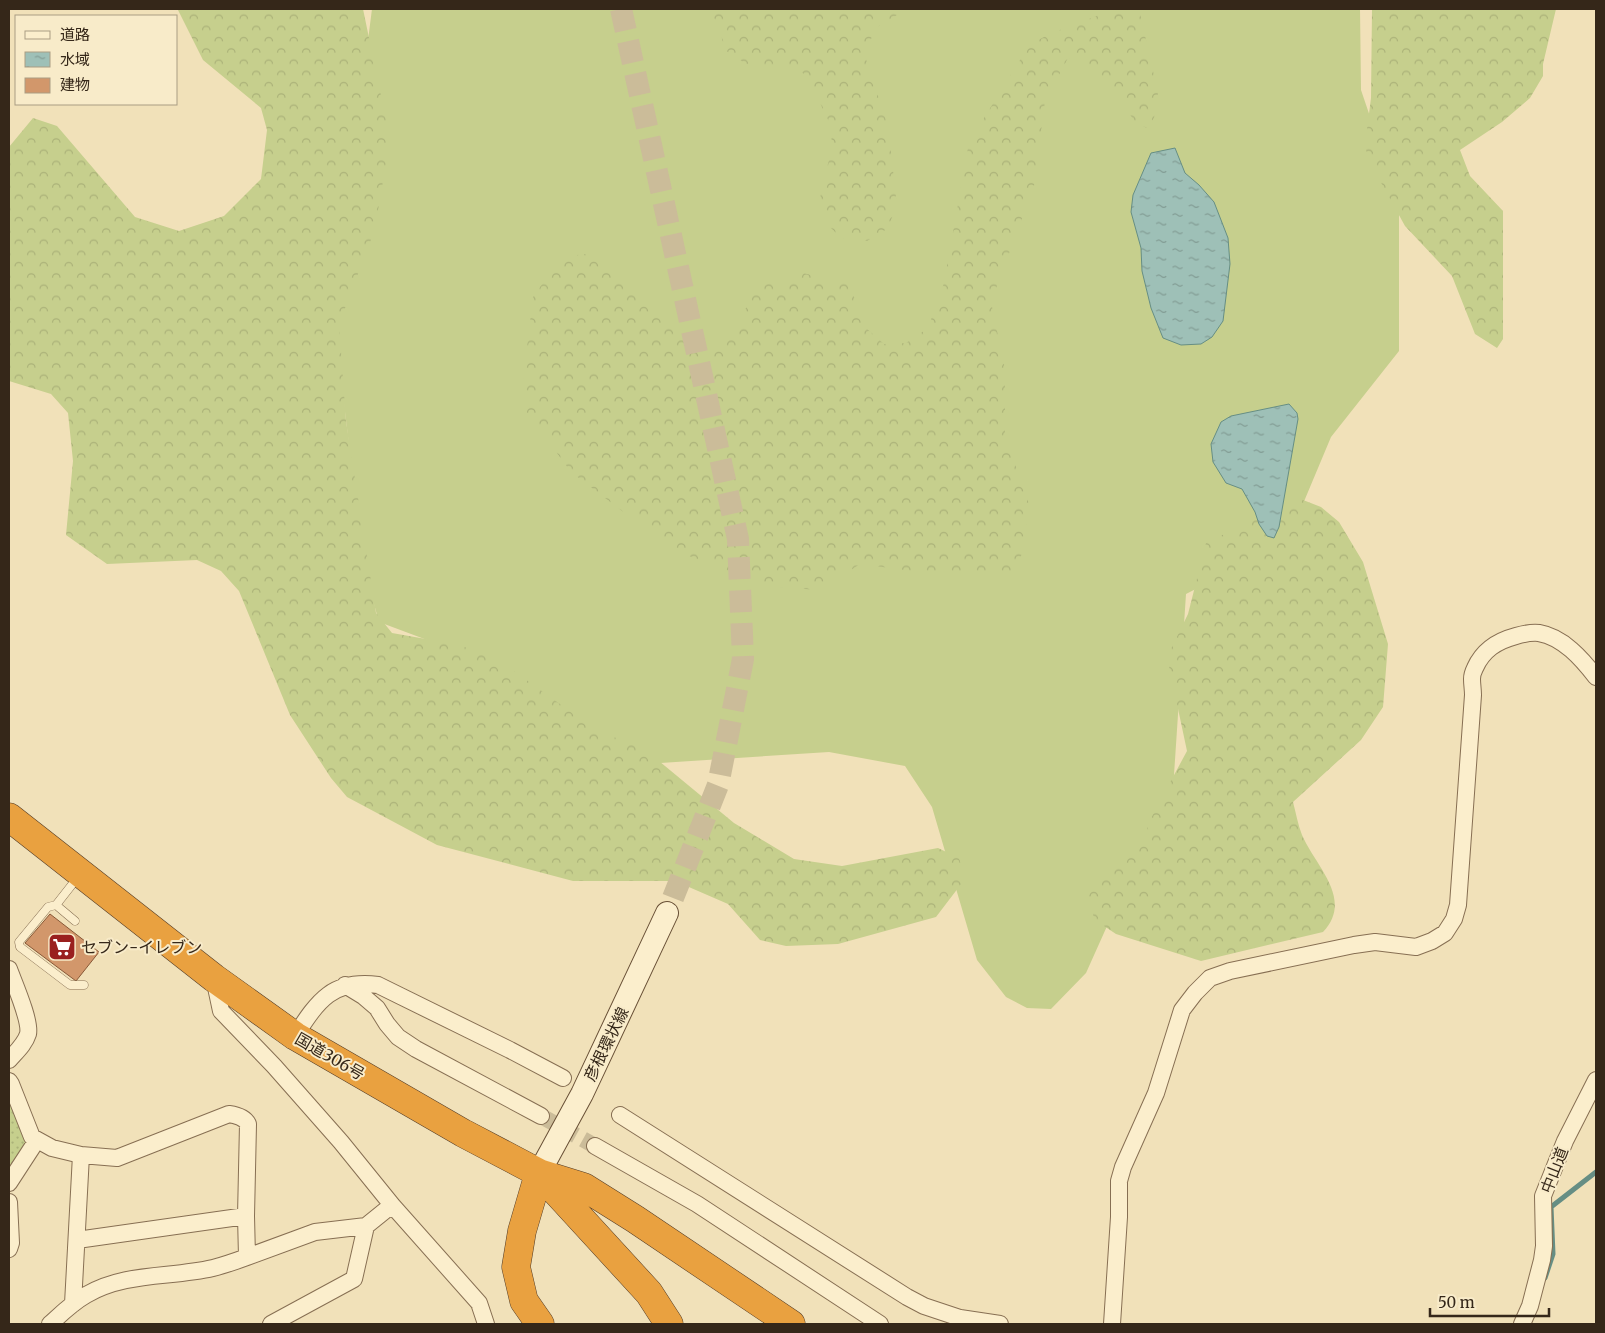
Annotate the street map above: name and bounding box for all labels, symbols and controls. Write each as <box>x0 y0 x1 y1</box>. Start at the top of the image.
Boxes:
legend <box>15 15 178 105</box>
text: 道路 <box>60 25 90 44</box>
text: 水域 <box>60 50 90 69</box>
text: 建物 <box>60 75 90 94</box>
supermarket icon: セブン-イレブン <box>47 932 77 962</box>
place label: セブン-イレブン <box>81 937 202 957</box>
street label: 彦根環状線 <box>579 1004 633 1084</box>
street label: 国道306号 <box>292 1028 368 1084</box>
street label: 中山道 <box>1536 1144 1572 1196</box>
scale bar <box>1430 1286 1549 1318</box>
text: 50 m <box>1438 1293 1475 1312</box>

